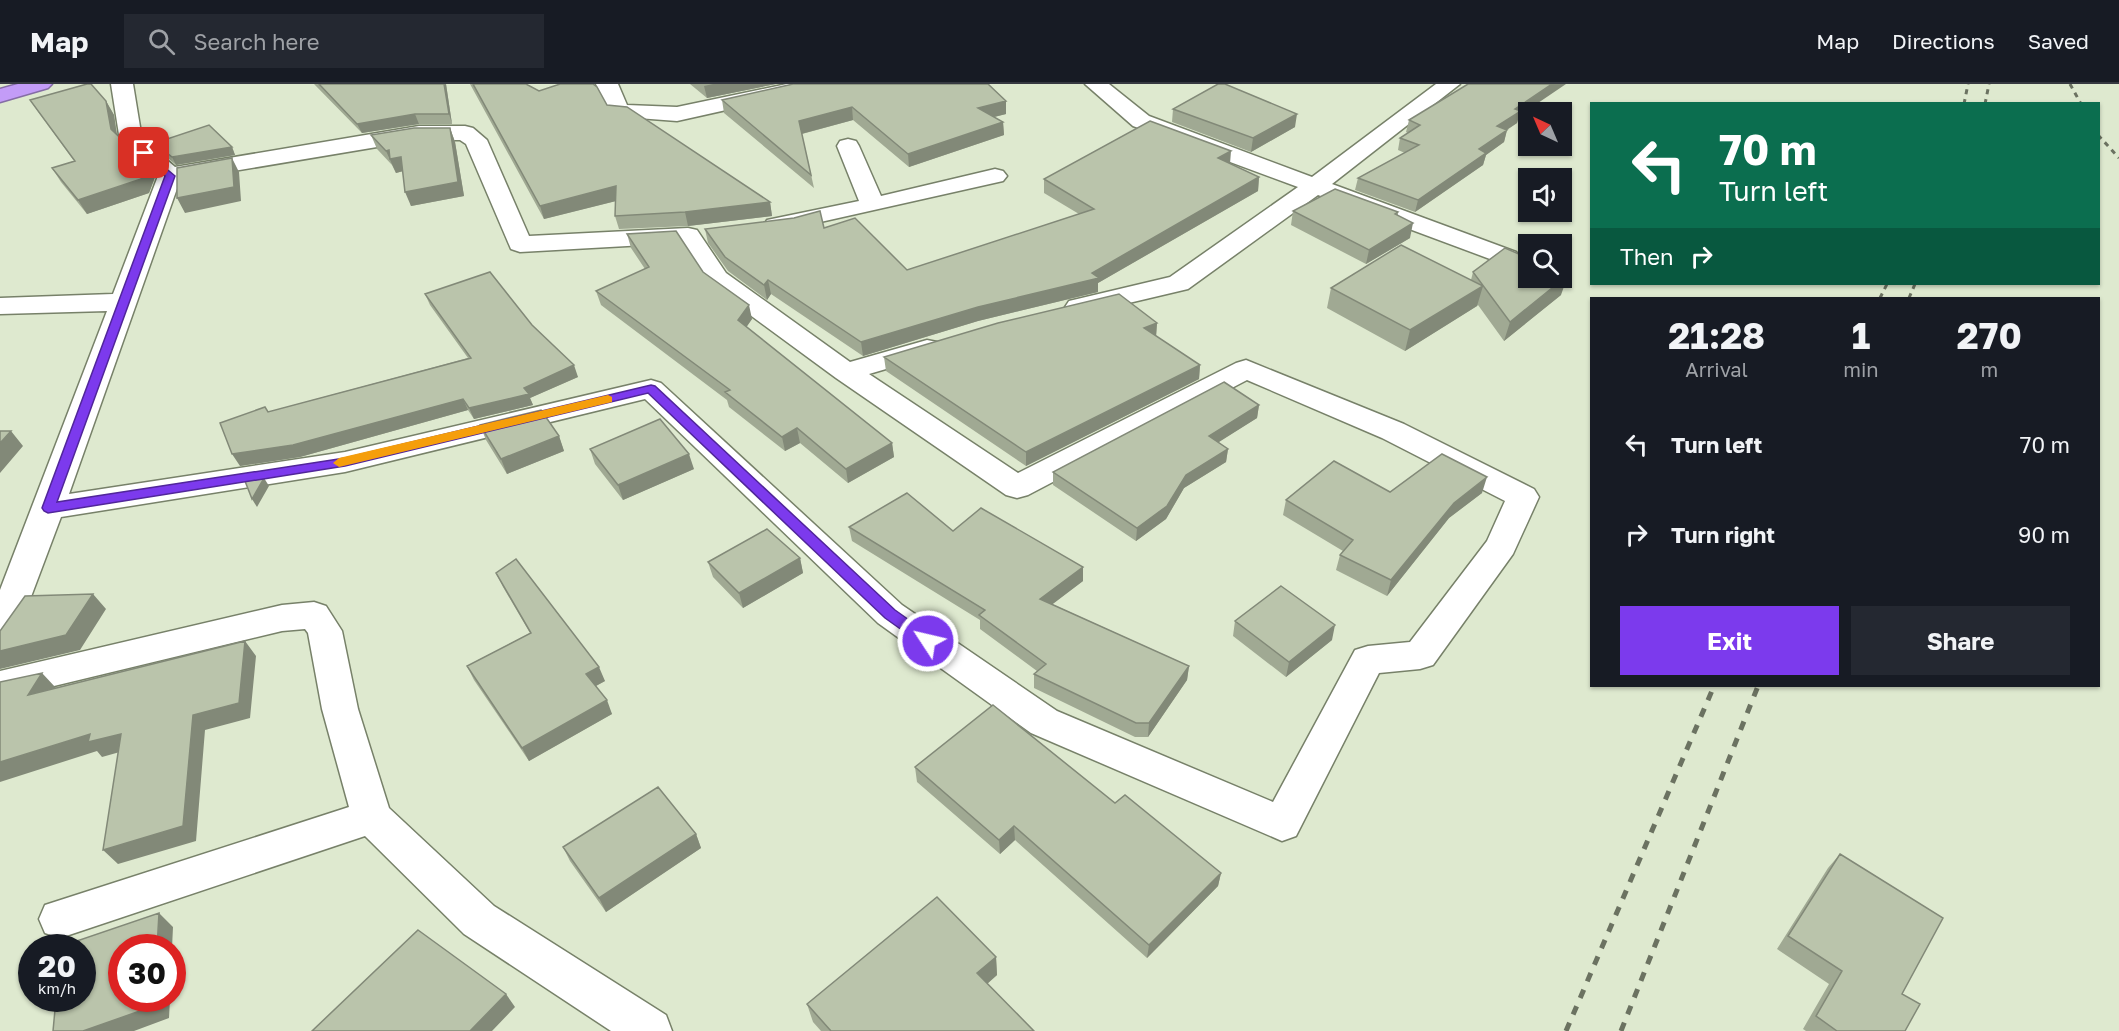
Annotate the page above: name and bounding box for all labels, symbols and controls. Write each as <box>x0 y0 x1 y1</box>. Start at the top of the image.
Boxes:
search box <box>124 14 544 68</box>
text: Map <box>30 25 88 58</box>
icon: search <box>145 25 178 58</box>
text: Search here <box>193 28 319 55</box>
text: Map <box>1816 28 1859 54</box>
text: Directions <box>1892 28 1995 54</box>
text: Saved <box>2028 28 2089 54</box>
north arrow <box>1518 102 1572 156</box>
map controls <box>1518 102 1572 288</box>
text: 70 m <box>1719 124 1816 174</box>
icon: left <box>1620 126 1698 204</box>
pin <box>118 127 169 178</box>
icon: arrive <box>127 136 160 169</box>
button: sound <box>1518 168 1572 222</box>
text: Turn left <box>1719 175 1828 207</box>
button: search <box>1518 234 1572 288</box>
icon: right <box>1685 240 1718 273</box>
text: Then <box>1620 243 1673 270</box>
text: 21:28 <box>1668 314 1765 357</box>
text: 1 <box>1852 314 1870 357</box>
text: 270 <box>1957 314 2022 357</box>
text: Arrival <box>1685 357 1748 381</box>
text: min <box>1843 357 1879 381</box>
text: m <box>1980 357 1998 381</box>
icon: left <box>1620 428 1653 461</box>
text: Turn left <box>1671 431 1762 458</box>
text: 70 m <box>2020 431 2070 458</box>
icon: right <box>1620 518 1653 551</box>
text: Turn right <box>1671 521 1775 548</box>
text: 90 m <box>2018 521 2070 548</box>
button: Exit <box>1620 606 1839 675</box>
button: Share <box>1851 606 2070 675</box>
position arrow <box>896 609 960 673</box>
speed limit sign: 30 <box>108 934 186 1012</box>
text: 20 <box>38 948 76 984</box>
text: km/h <box>38 979 76 997</box>

